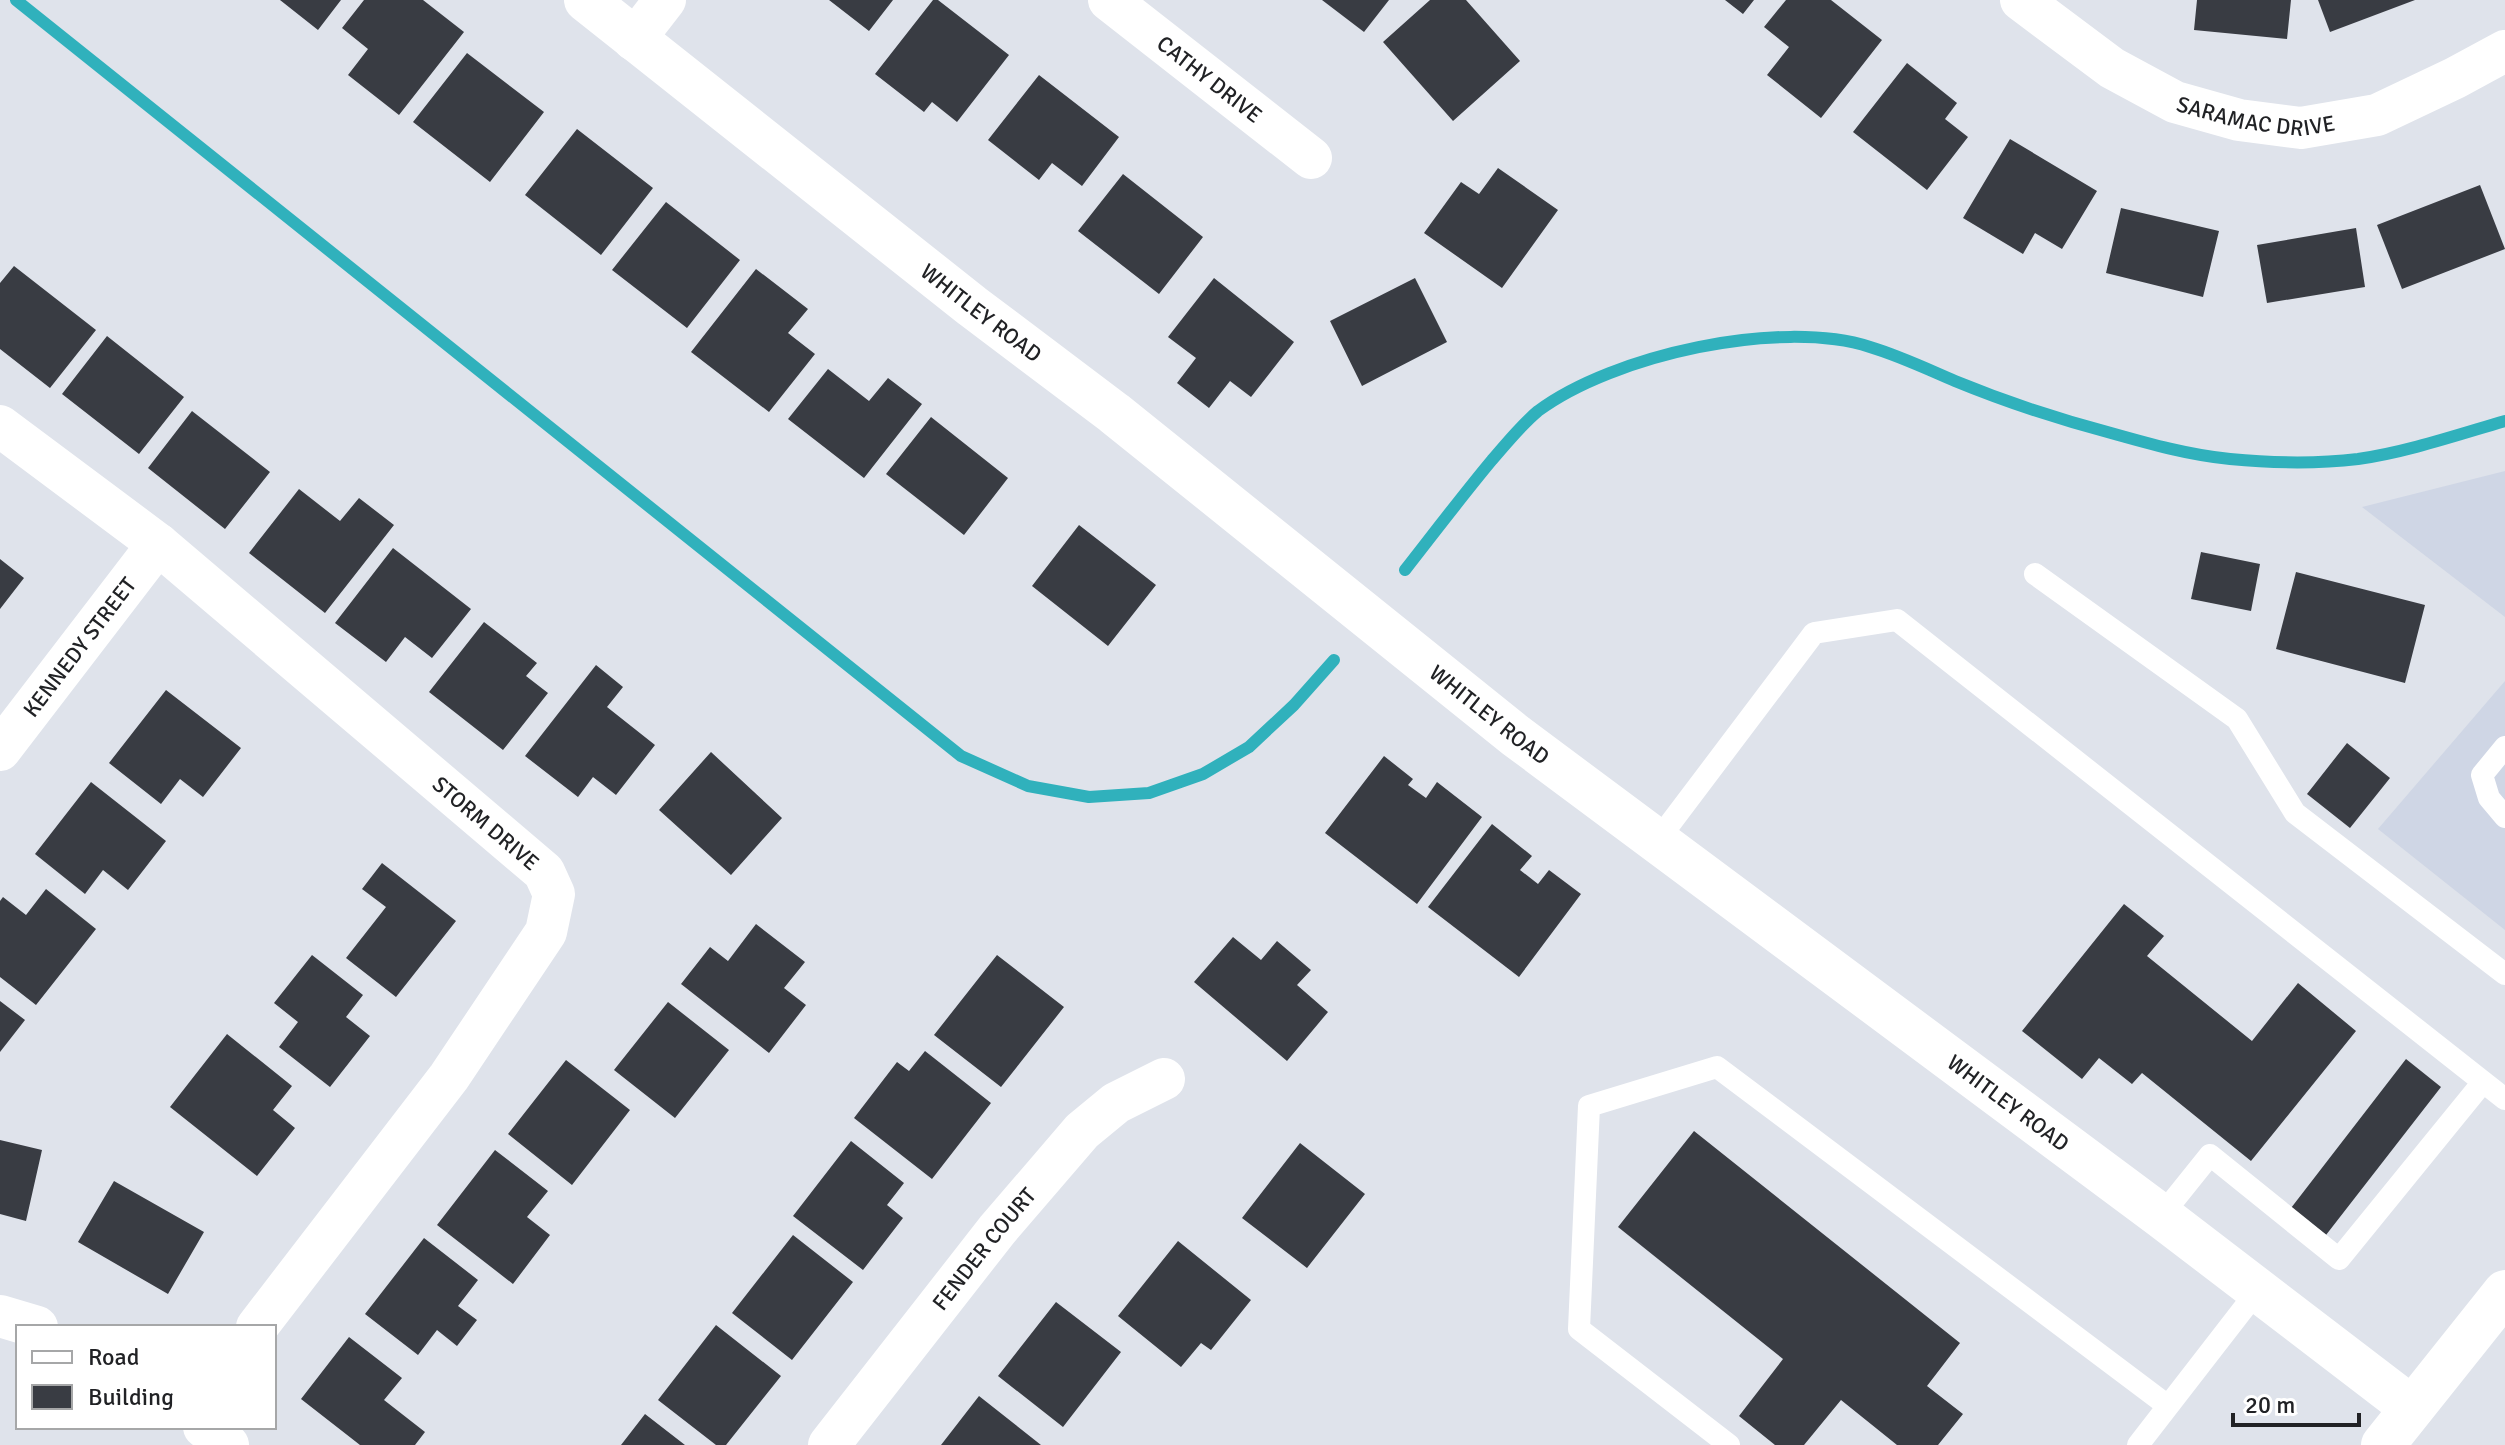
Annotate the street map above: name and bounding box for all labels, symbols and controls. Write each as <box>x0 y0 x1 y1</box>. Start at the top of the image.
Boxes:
street label: CATHY DRIVE <box>1152 30 1267 129</box>
street label: SARAMAC DRIVE <box>2174 90 2337 142</box>
street label: WHITLEY ROAD <box>915 258 1047 368</box>
street label: KENNEDY STREET <box>17 572 142 723</box>
street label: WHITLEY ROAD <box>1424 659 1555 770</box>
street label: STORM DRIVE <box>427 771 545 876</box>
street label: WHITLEY ROAD <box>1942 1049 2075 1157</box>
street label: FENDER COURT <box>927 1182 1042 1316</box>
legend <box>16 1325 276 1429</box>
text: Road <box>88 1342 139 1372</box>
scale bar <box>2233 1377 2359 1427</box>
text: Building <box>88 1382 174 1412</box>
text: 20 m <box>2245 1390 2295 1420</box>

